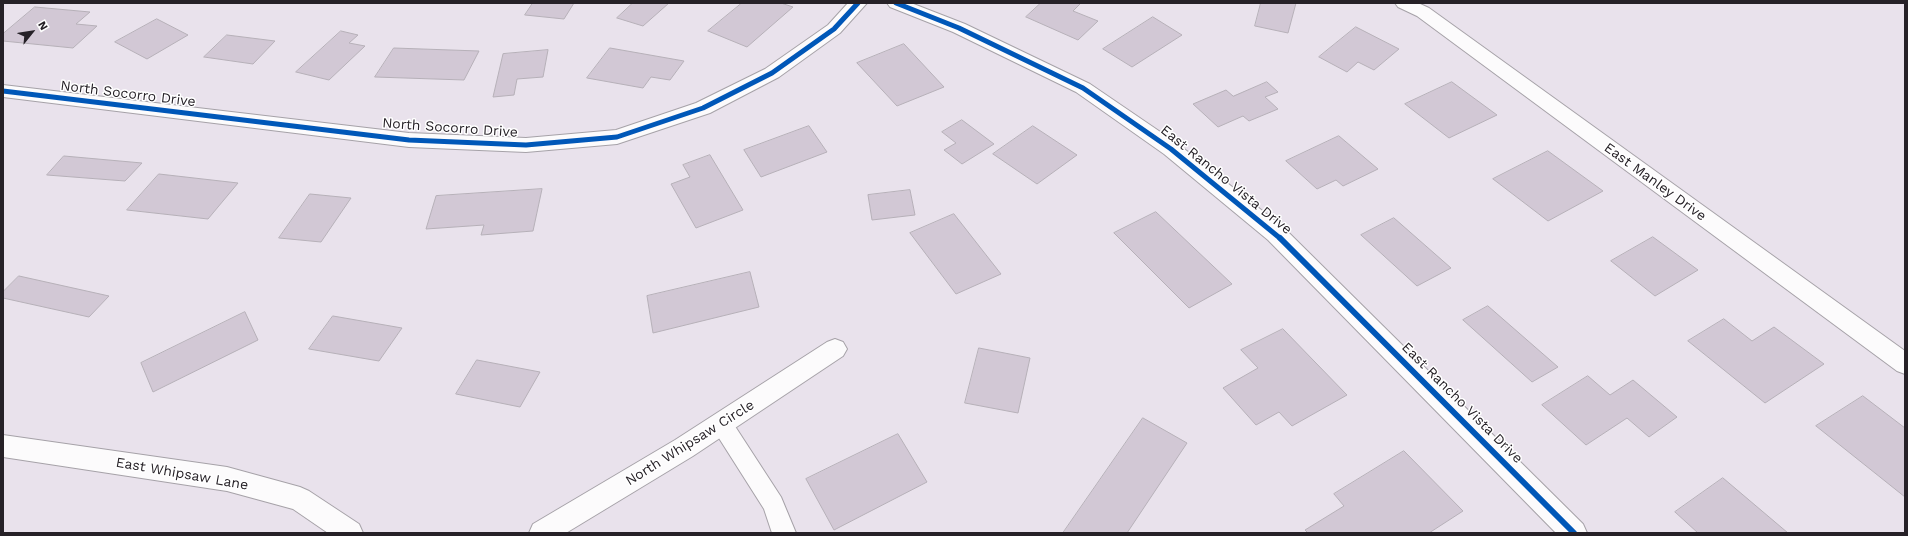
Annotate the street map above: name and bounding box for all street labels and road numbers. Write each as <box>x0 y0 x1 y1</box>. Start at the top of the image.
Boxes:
street label: North Socorro Drive <box>59 77 197 111</box>
street label: North Socorro Drive <box>382 115 518 141</box>
street label: East Rancho Vista Drive <box>1157 122 1295 238</box>
street label: East Manley Drive <box>1601 139 1709 225</box>
street label: East Rancho Vista Drive <box>1398 339 1526 467</box>
street label: North Whipsaw Circle <box>623 397 757 489</box>
street label: East Whipsaw Lane <box>114 454 250 494</box>

